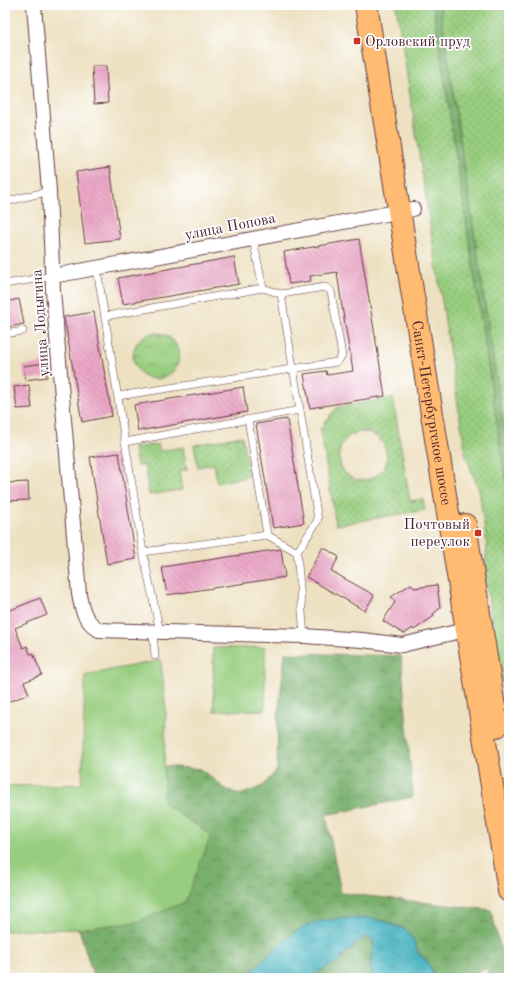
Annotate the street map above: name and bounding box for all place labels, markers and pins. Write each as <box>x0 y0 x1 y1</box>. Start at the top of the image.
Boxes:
place label: Орловский пруд <box>365 35 471 50</box>
marker: Орловский пруд <box>352 36 362 46</box>
place label: Почтовый переулок <box>404 518 470 550</box>
marker: Почтовый переулок <box>473 528 483 538</box>

